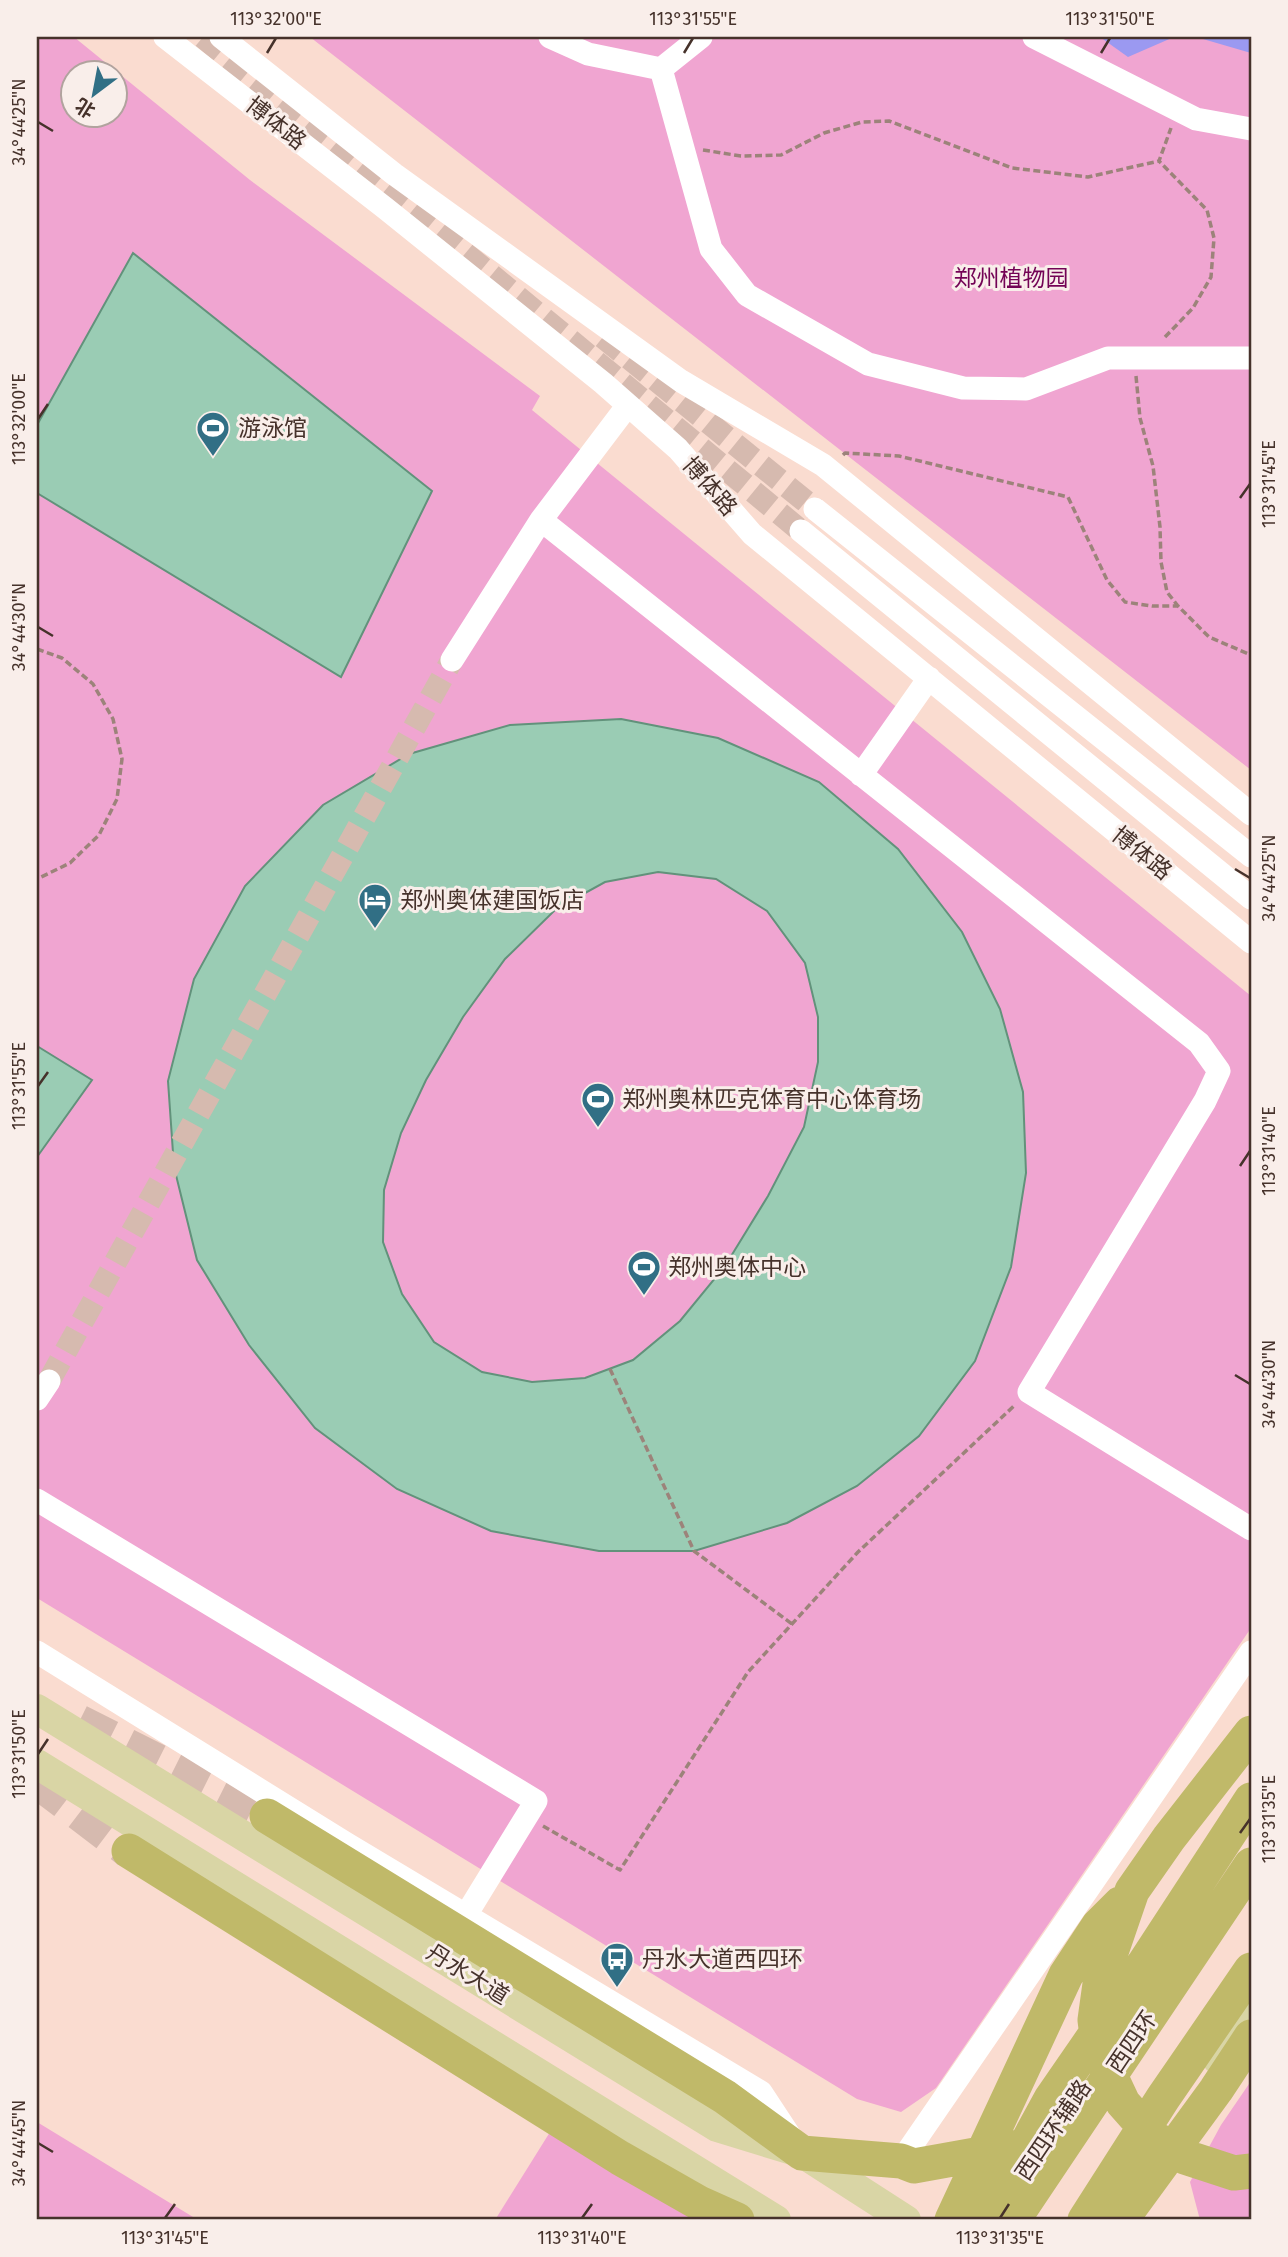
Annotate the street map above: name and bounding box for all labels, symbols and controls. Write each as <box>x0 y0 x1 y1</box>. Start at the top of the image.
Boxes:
text: 113°32'00"E <box>230 8 322 30</box>
text: 113°31'55"E <box>649 8 737 30</box>
text: 113°31'50"E <box>1065 8 1155 30</box>
north arrow <box>60 60 130 130</box>
text: 34°44'25"N <box>8 79 30 165</box>
street label: 博体路 <box>240 91 312 155</box>
text: 北 <box>71 93 99 123</box>
park label: 郑州植物园 <box>954 264 1069 292</box>
text: 113°32'00"E <box>8 373 30 465</box>
sports icon: 游泳馆 <box>194 409 232 458</box>
place label: 游泳馆 <box>238 414 307 442</box>
text: 113°31'45"E <box>1258 440 1280 528</box>
street label: 博体路 <box>677 451 743 521</box>
text: 34°44'30"N <box>8 583 30 671</box>
street label: 博体路 <box>1106 820 1178 886</box>
text: 34°44'25"N <box>1258 835 1280 921</box>
hotel icon: 郑州奥体建国饭店 <box>356 881 394 930</box>
place label: 郑州奥体建国饭店 <box>400 886 584 914</box>
text: 113°31'55"E <box>8 1042 30 1130</box>
sports icon: 郑州奥林匹克体育中心体育场 <box>579 1080 617 1129</box>
place label: 郑州奥林匹克体育中心体育场 <box>622 1085 921 1113</box>
text: 113°31'40"E <box>1258 1106 1280 1196</box>
sports icon: 郑州奥体中心 <box>625 1248 663 1297</box>
place label: 郑州奥体中心 <box>668 1253 806 1281</box>
text: 34°44'30"N <box>1258 1340 1280 1428</box>
text: 113°31'50"E <box>8 1709 30 1799</box>
text: 113°31'35"E <box>1258 1775 1280 1863</box>
street label: 丹水大道 <box>422 1938 514 2010</box>
bus stop icon: 丹水大道西四环 <box>598 1940 636 1989</box>
place label: 丹水大道西四环 <box>642 1945 803 1973</box>
street label: 西四环 <box>1101 2006 1163 2078</box>
street label: 西四环辅路 <box>1009 2075 1097 2185</box>
text: 34°44'45"N <box>8 2100 30 2186</box>
text: 113°31'45"E <box>121 2227 209 2249</box>
text: 113°31'40"E <box>537 2227 627 2249</box>
text: 113°31'35"E <box>956 2227 1044 2249</box>

